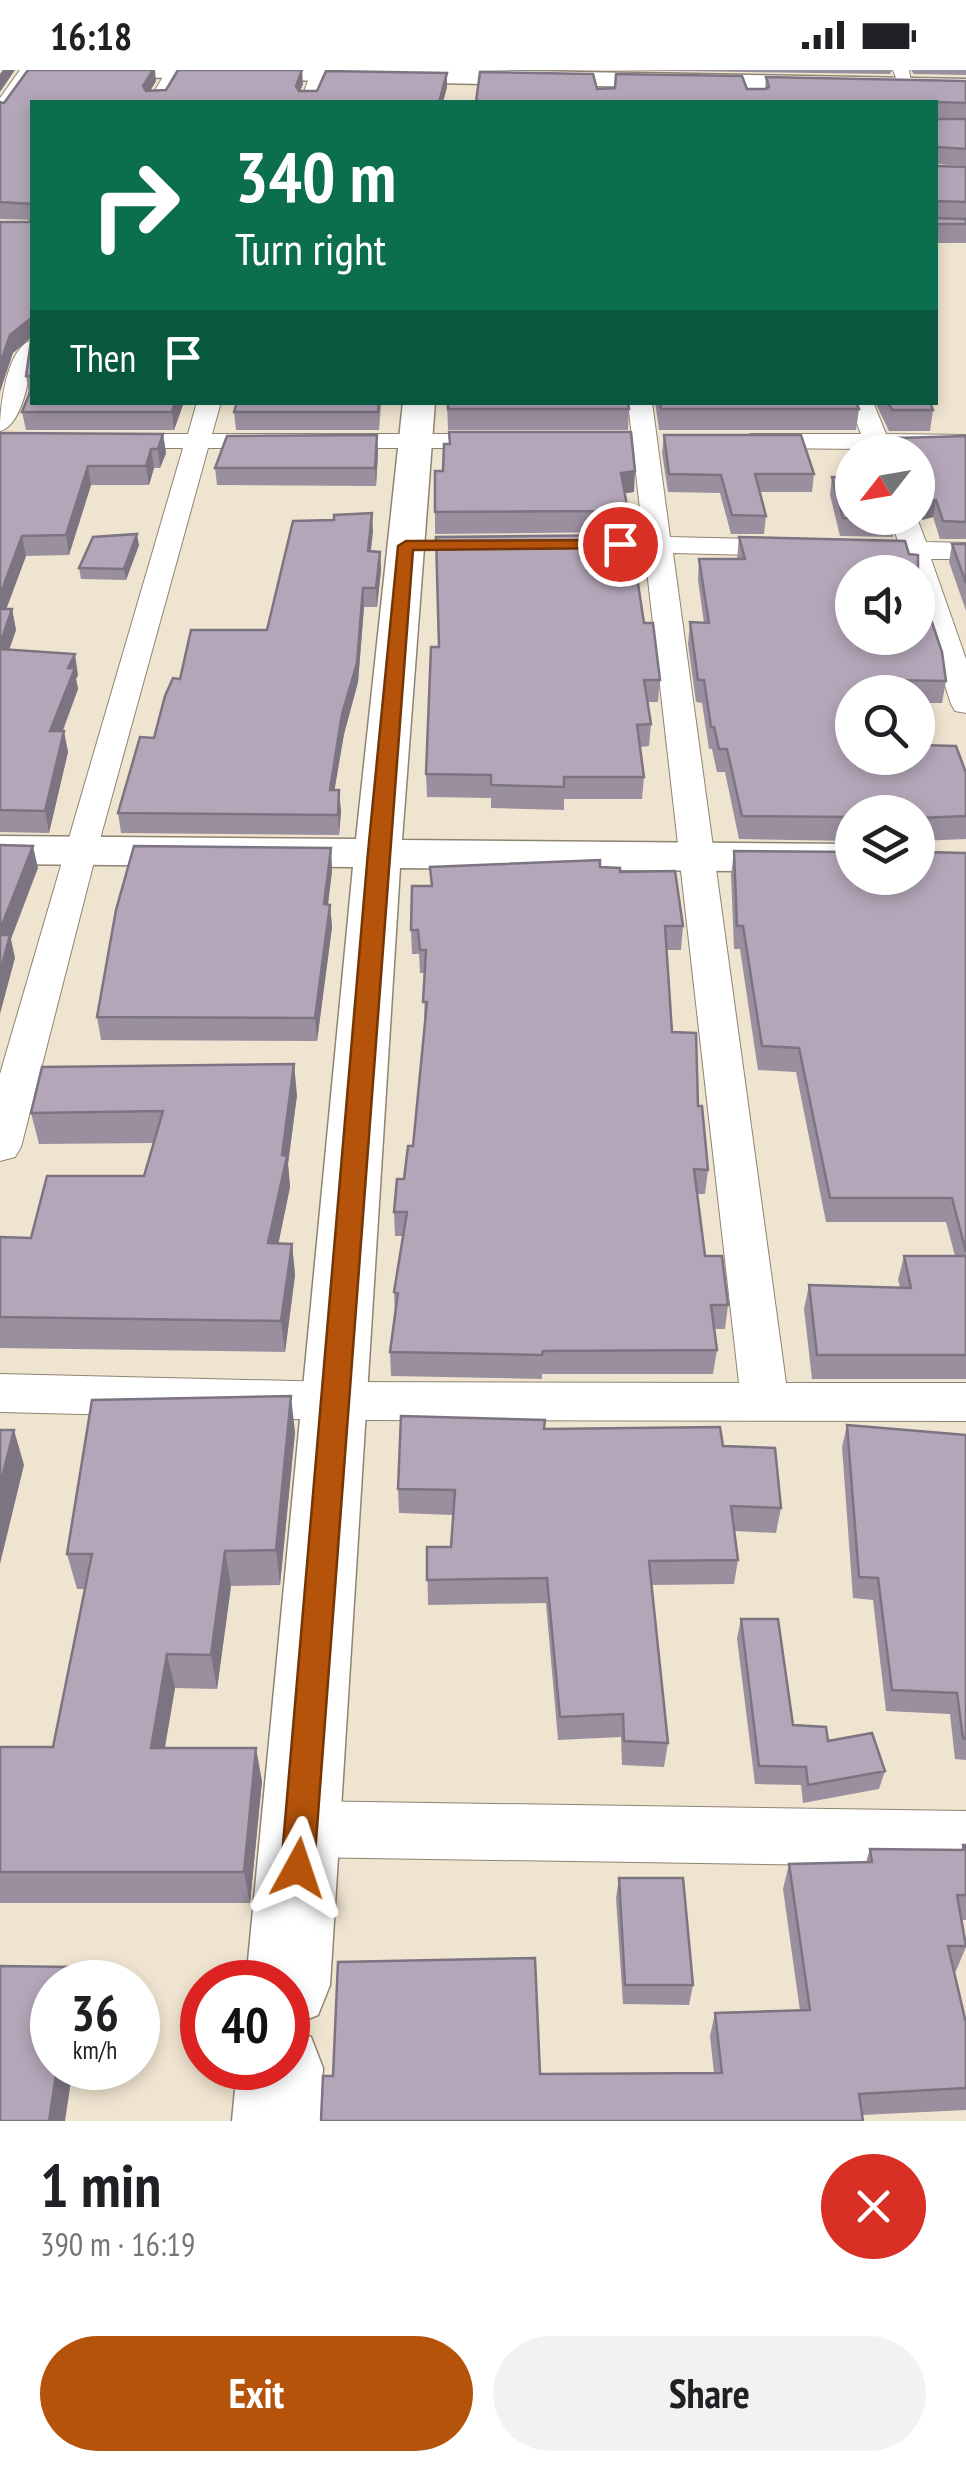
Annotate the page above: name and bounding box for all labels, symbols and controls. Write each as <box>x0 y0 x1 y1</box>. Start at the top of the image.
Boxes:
text: 16:18 <box>50 11 132 60</box>
text: 340 m <box>235 131 396 221</box>
icon: right <box>70 140 200 270</box>
text: Turn right <box>235 219 386 277</box>
icon: arrive <box>156 330 211 385</box>
text: Then <box>70 333 136 382</box>
north arrow <box>835 435 935 535</box>
map controls <box>835 435 935 895</box>
pin <box>578 502 663 587</box>
icon: arrive <box>593 517 648 572</box>
button: sound <box>835 555 935 655</box>
button: search <box>835 675 935 775</box>
button: layers <box>835 795 935 895</box>
position arrow <box>246 1816 350 1920</box>
speed limit sign: 40 <box>180 1960 310 2090</box>
text: 36 <box>71 1980 119 2045</box>
text: km/h <box>73 2034 117 2066</box>
text: 1 min <box>40 2146 161 2224</box>
button: close <box>821 2154 926 2259</box>
text: 390 m · 16:19 <box>40 2223 195 2265</box>
button: Exit <box>40 2336 473 2451</box>
button: Share <box>493 2336 926 2451</box>

